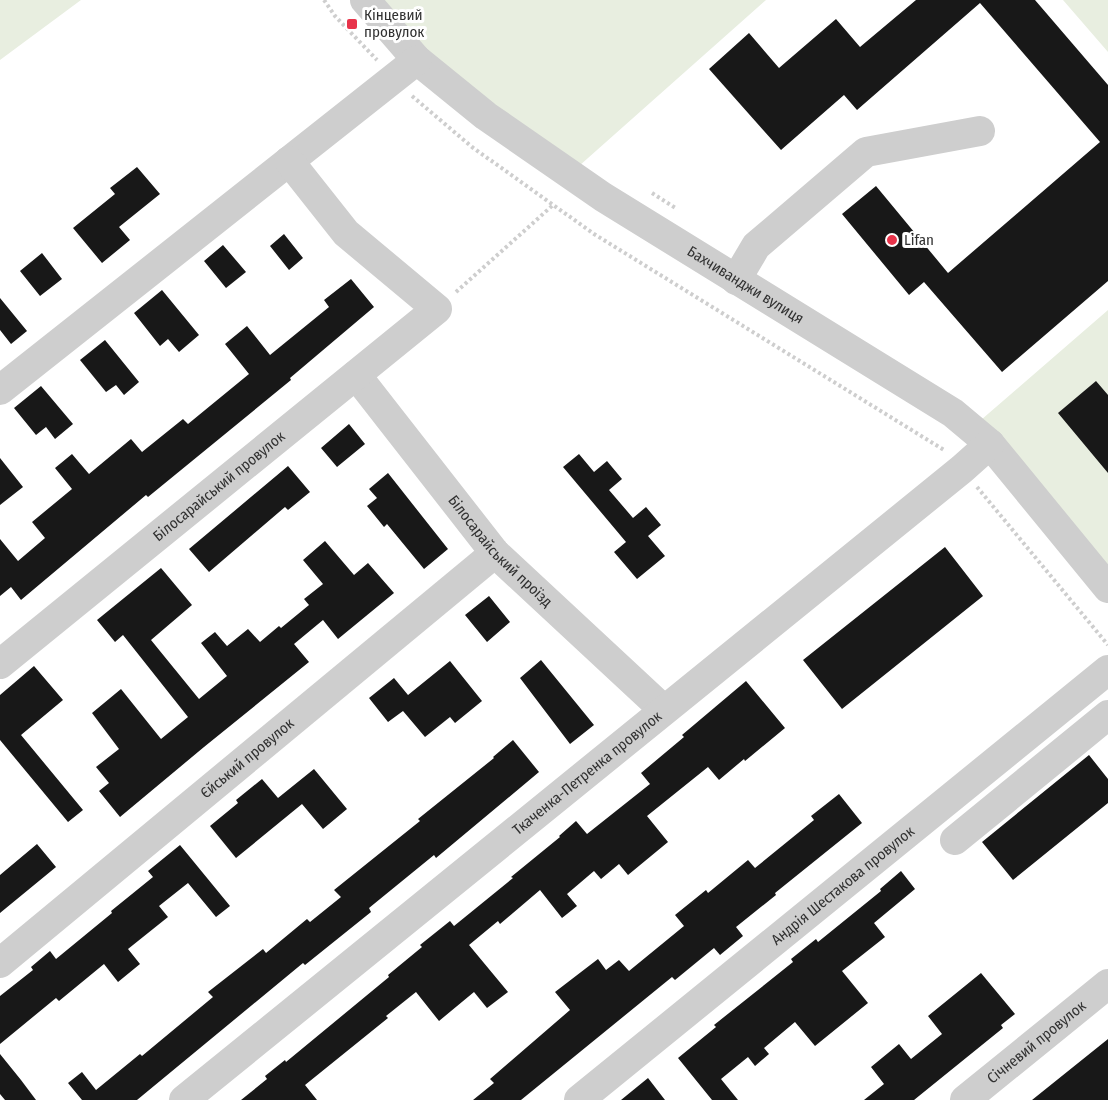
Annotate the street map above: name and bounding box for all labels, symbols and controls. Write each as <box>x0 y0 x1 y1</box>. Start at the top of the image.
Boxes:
place label: Кінцевий провулок <box>364 6 424 41</box>
marker: Кінцевий провулок <box>345 17 359 31</box>
place label: Lifan <box>904 231 934 249</box>
marker: Lifan <box>885 233 899 247</box>
street label: Бахчиванджи вулиця <box>684 242 807 328</box>
street label: Білосарайський провулок <box>149 427 288 545</box>
street label: Білосарайський проїзд <box>444 492 556 611</box>
street label: Ткаченка-Петренка провулок <box>509 707 665 839</box>
street label: Єйський провулок <box>197 714 298 802</box>
street label: Андрія Шестакова провулок <box>768 822 918 949</box>
street label: Січневий провулок <box>983 997 1089 1087</box>

